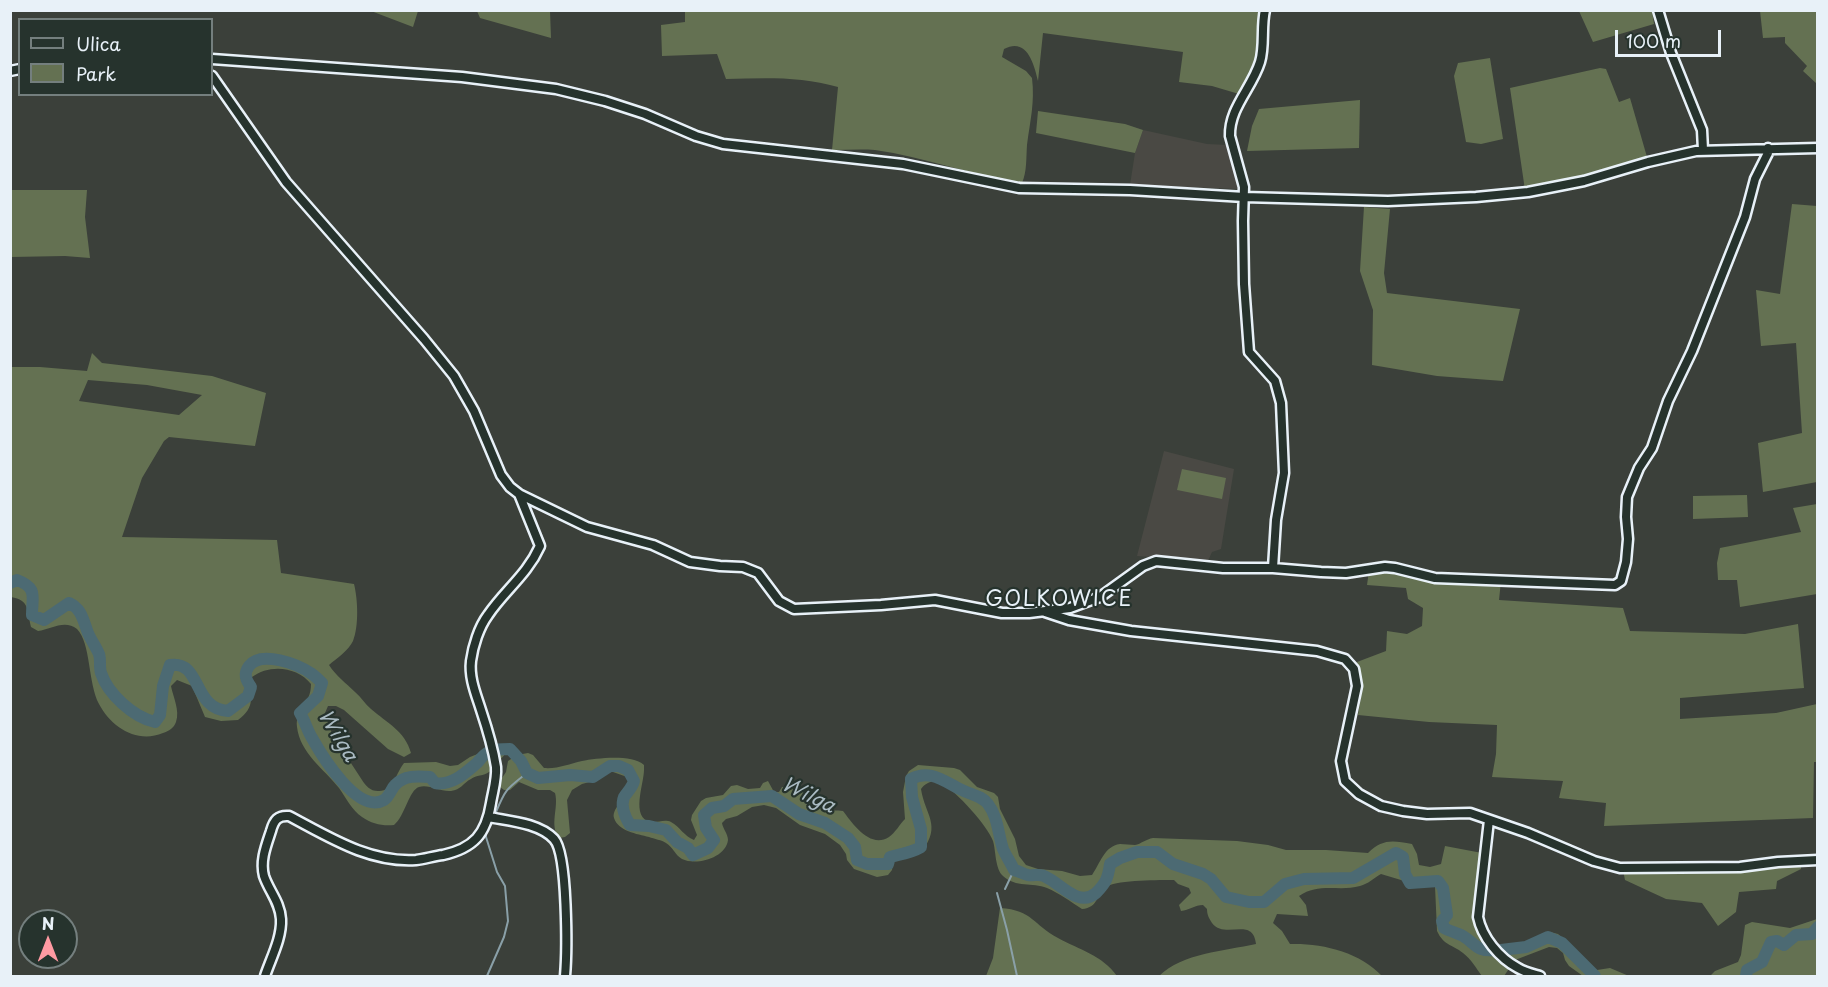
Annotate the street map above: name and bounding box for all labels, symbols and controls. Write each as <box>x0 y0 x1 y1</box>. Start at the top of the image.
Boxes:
legend <box>18 18 213 96</box>
scale bar <box>1618 18 1724 56</box>
text: 100 m <box>1626 27 1681 54</box>
text: Ulica <box>76 30 121 57</box>
text: Park <box>76 60 116 87</box>
district label: GOLKOWICE <box>985 587 1133 613</box>
water label: Wilga <box>312 706 362 766</box>
water label: Wilga <box>777 773 839 819</box>
north arrow <box>18 909 78 969</box>
text: N <box>42 911 54 935</box>

